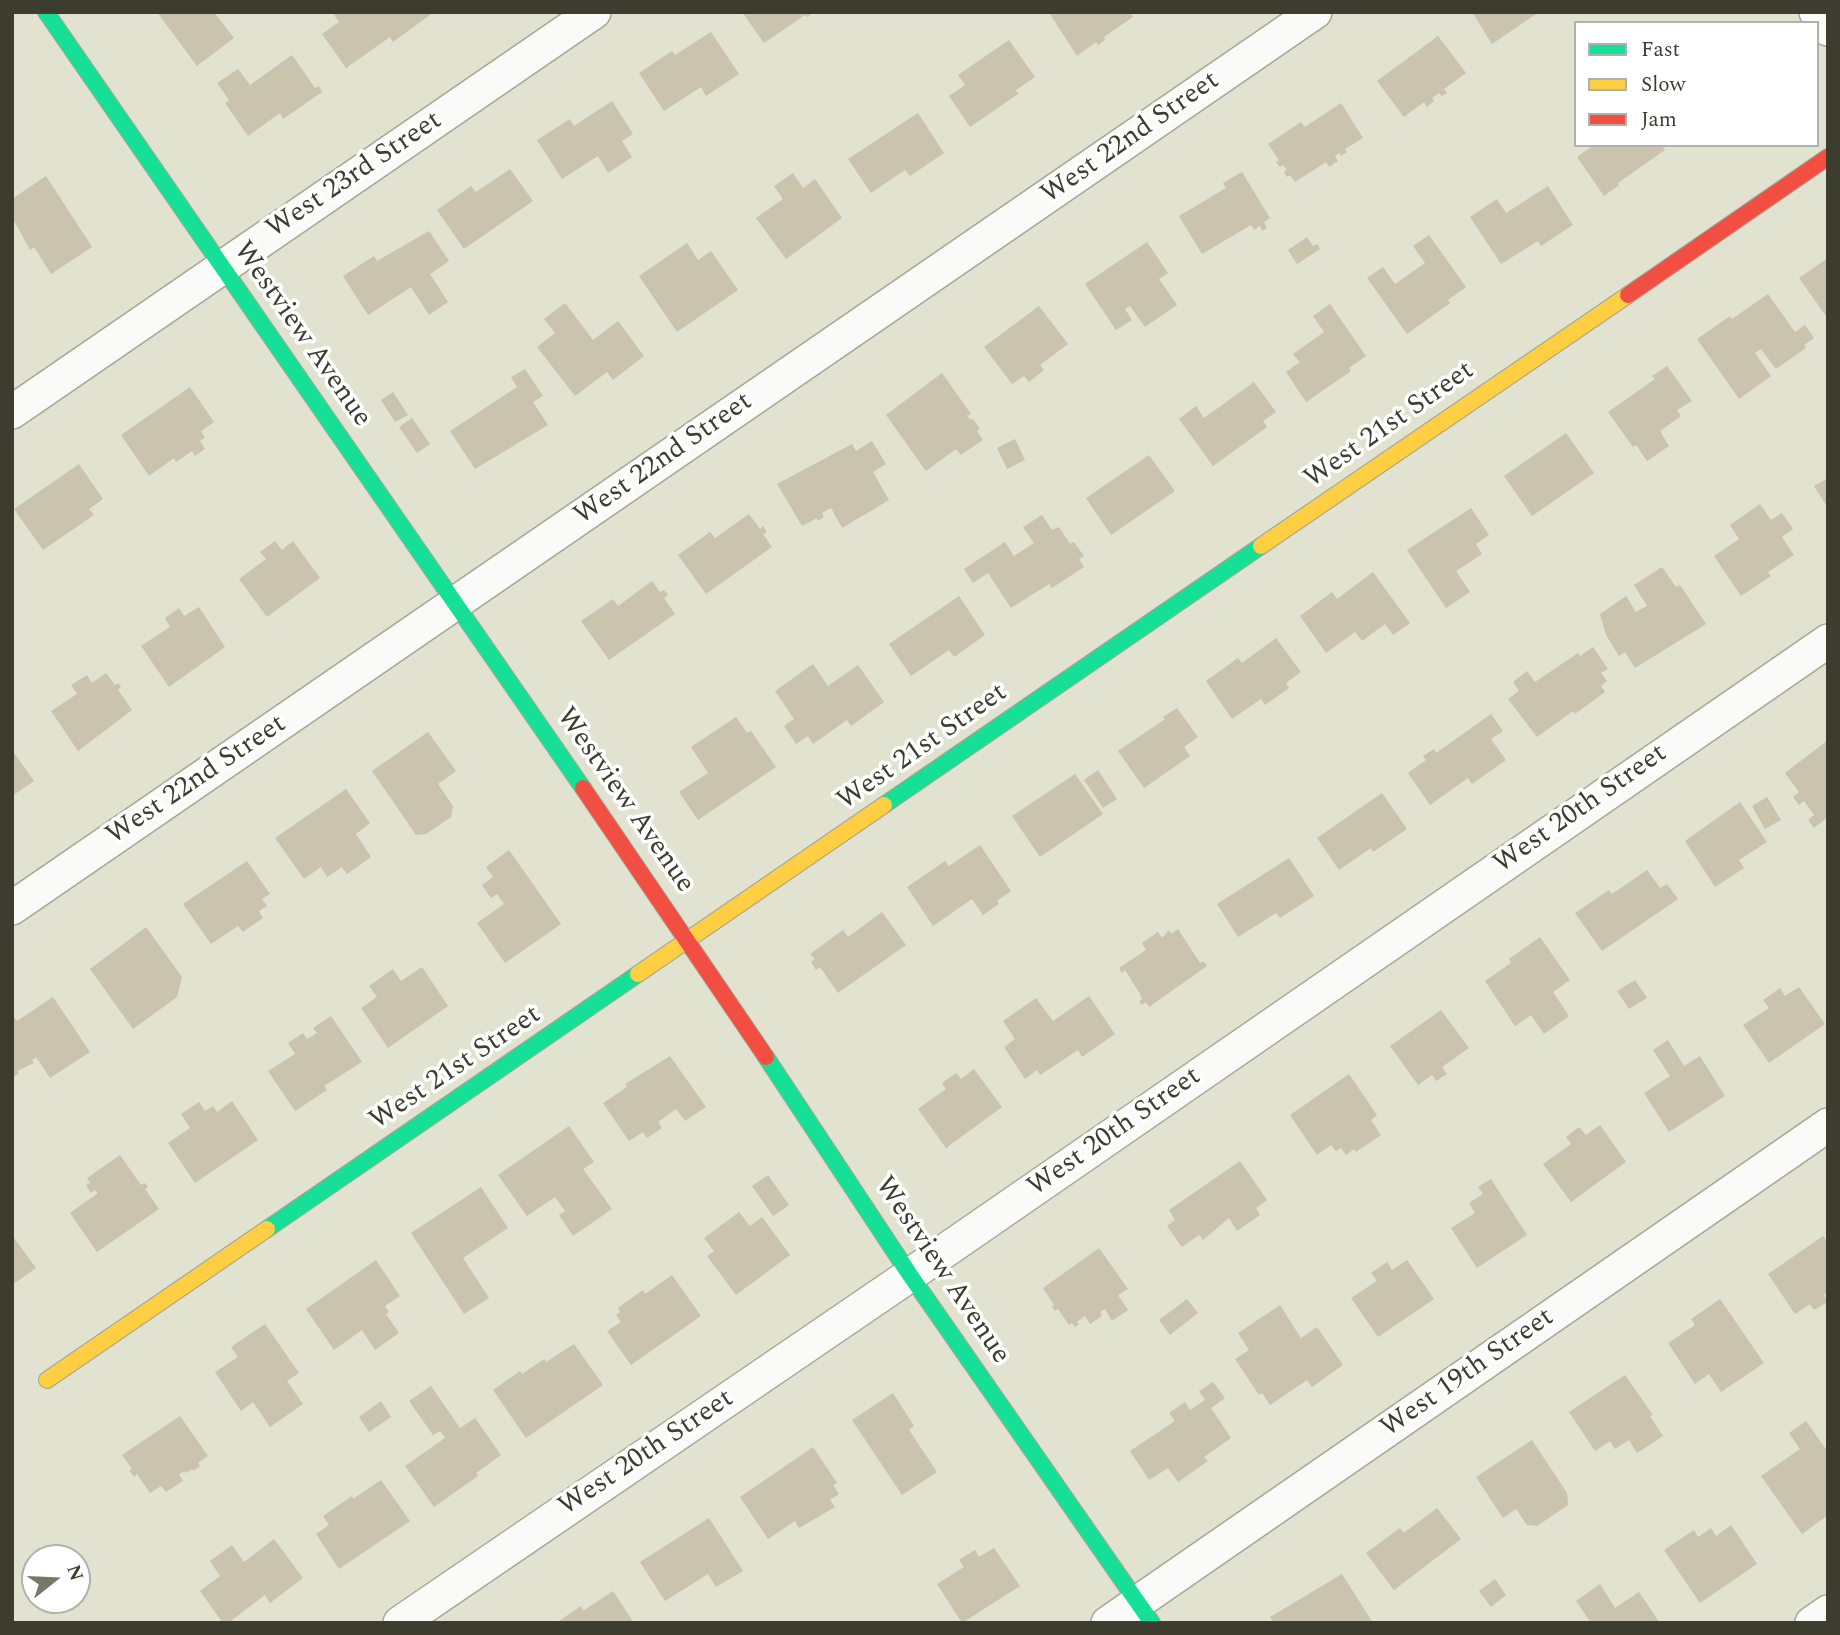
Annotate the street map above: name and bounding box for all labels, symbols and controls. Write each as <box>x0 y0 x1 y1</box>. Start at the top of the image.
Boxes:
legend <box>1574 21 1819 147</box>
text: Fast <box>1641 34 1680 66</box>
street label: West 22nd Street <box>1036 65 1226 213</box>
text: Slow <box>1641 69 1685 101</box>
text: Jam <box>1641 104 1677 136</box>
street label: West 23rd Street <box>261 105 449 247</box>
street label: Westview Avenue <box>225 236 377 434</box>
street label: West 21st Street <box>1299 355 1481 497</box>
street label: West 22nd Street <box>569 386 759 534</box>
street label: West 21st Street <box>832 677 1014 819</box>
street label: Westview Avenue <box>548 702 700 900</box>
street label: West 22nd Street <box>101 708 293 854</box>
street label: West 20th Street <box>1488 738 1674 882</box>
street label: West 21st Street <box>364 999 548 1139</box>
street label: West 20th Street <box>1022 1061 1208 1205</box>
street label: Westview Avenue <box>866 1171 1016 1371</box>
street label: West 19th Street <box>1375 1302 1561 1446</box>
street label: West 20th Street <box>553 1383 741 1525</box>
north arrow <box>21 1544 91 1614</box>
text: N <box>58 1561 91 1585</box>

